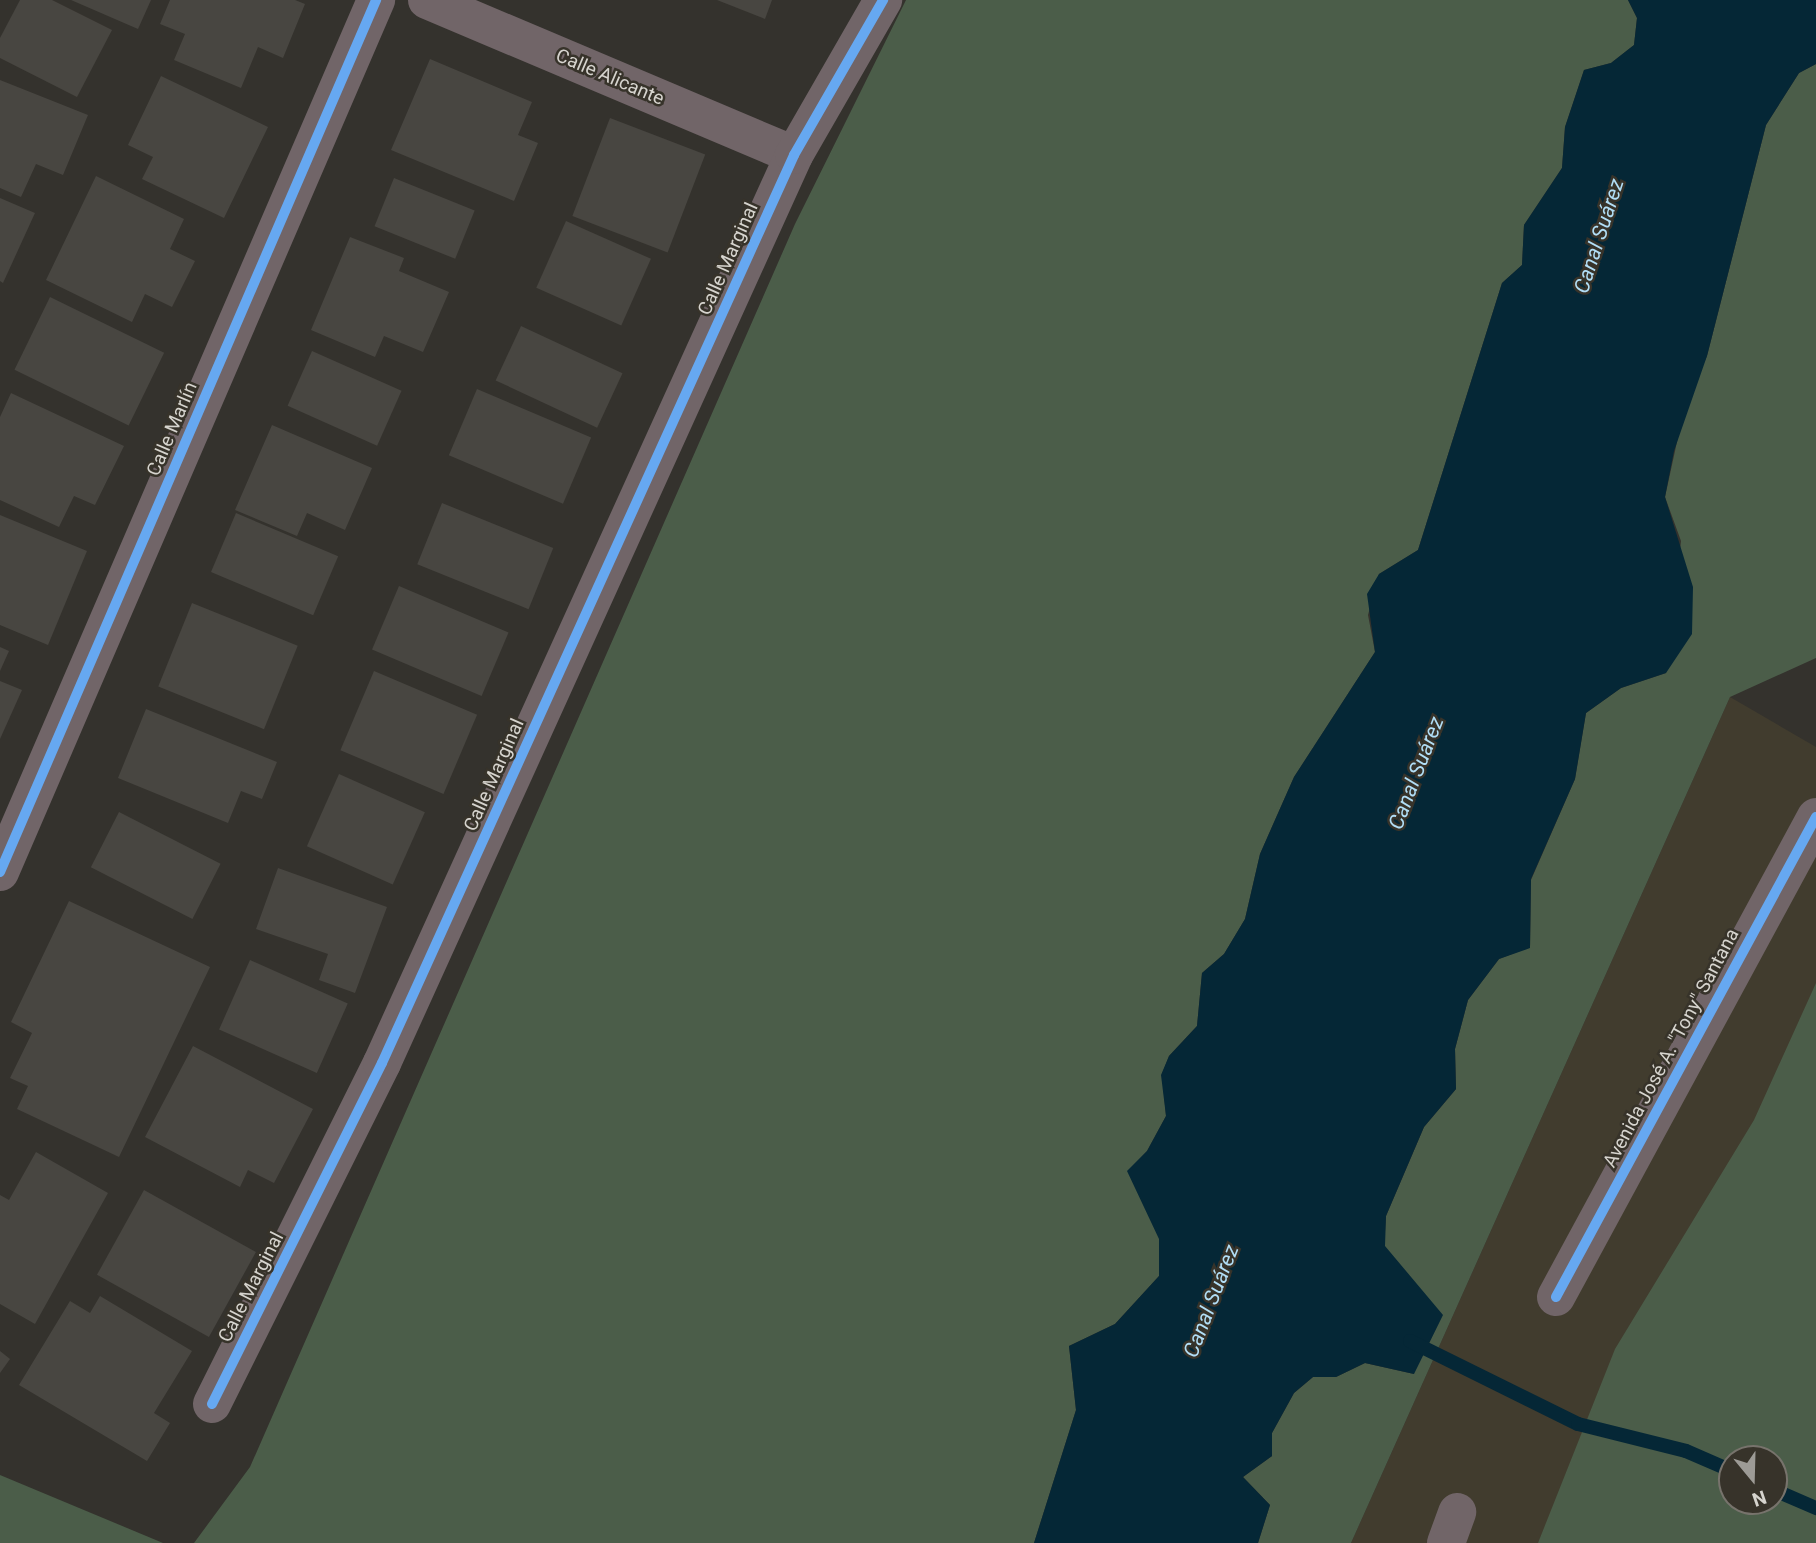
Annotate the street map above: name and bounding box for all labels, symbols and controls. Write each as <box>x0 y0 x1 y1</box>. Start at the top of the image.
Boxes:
street label: Calle Alicante <box>552 44 668 110</box>
water label: Canal Suárez <box>1569 176 1629 296</box>
street label: Calle Marginal <box>693 199 763 319</box>
street label: Calle Marlín <box>142 379 202 479</box>
water label: Canal Suárez <box>1383 713 1449 833</box>
street label: Calle Marginal <box>459 715 529 835</box>
street label: Avenida José A. "Tony" Santana <box>1598 925 1744 1171</box>
street label: Calle Marginal <box>213 1228 289 1346</box>
water label: Canal Suárez <box>1178 1241 1244 1361</box>
north arrow <box>1718 1445 1788 1515</box>
text: N <box>1749 1485 1769 1511</box>

